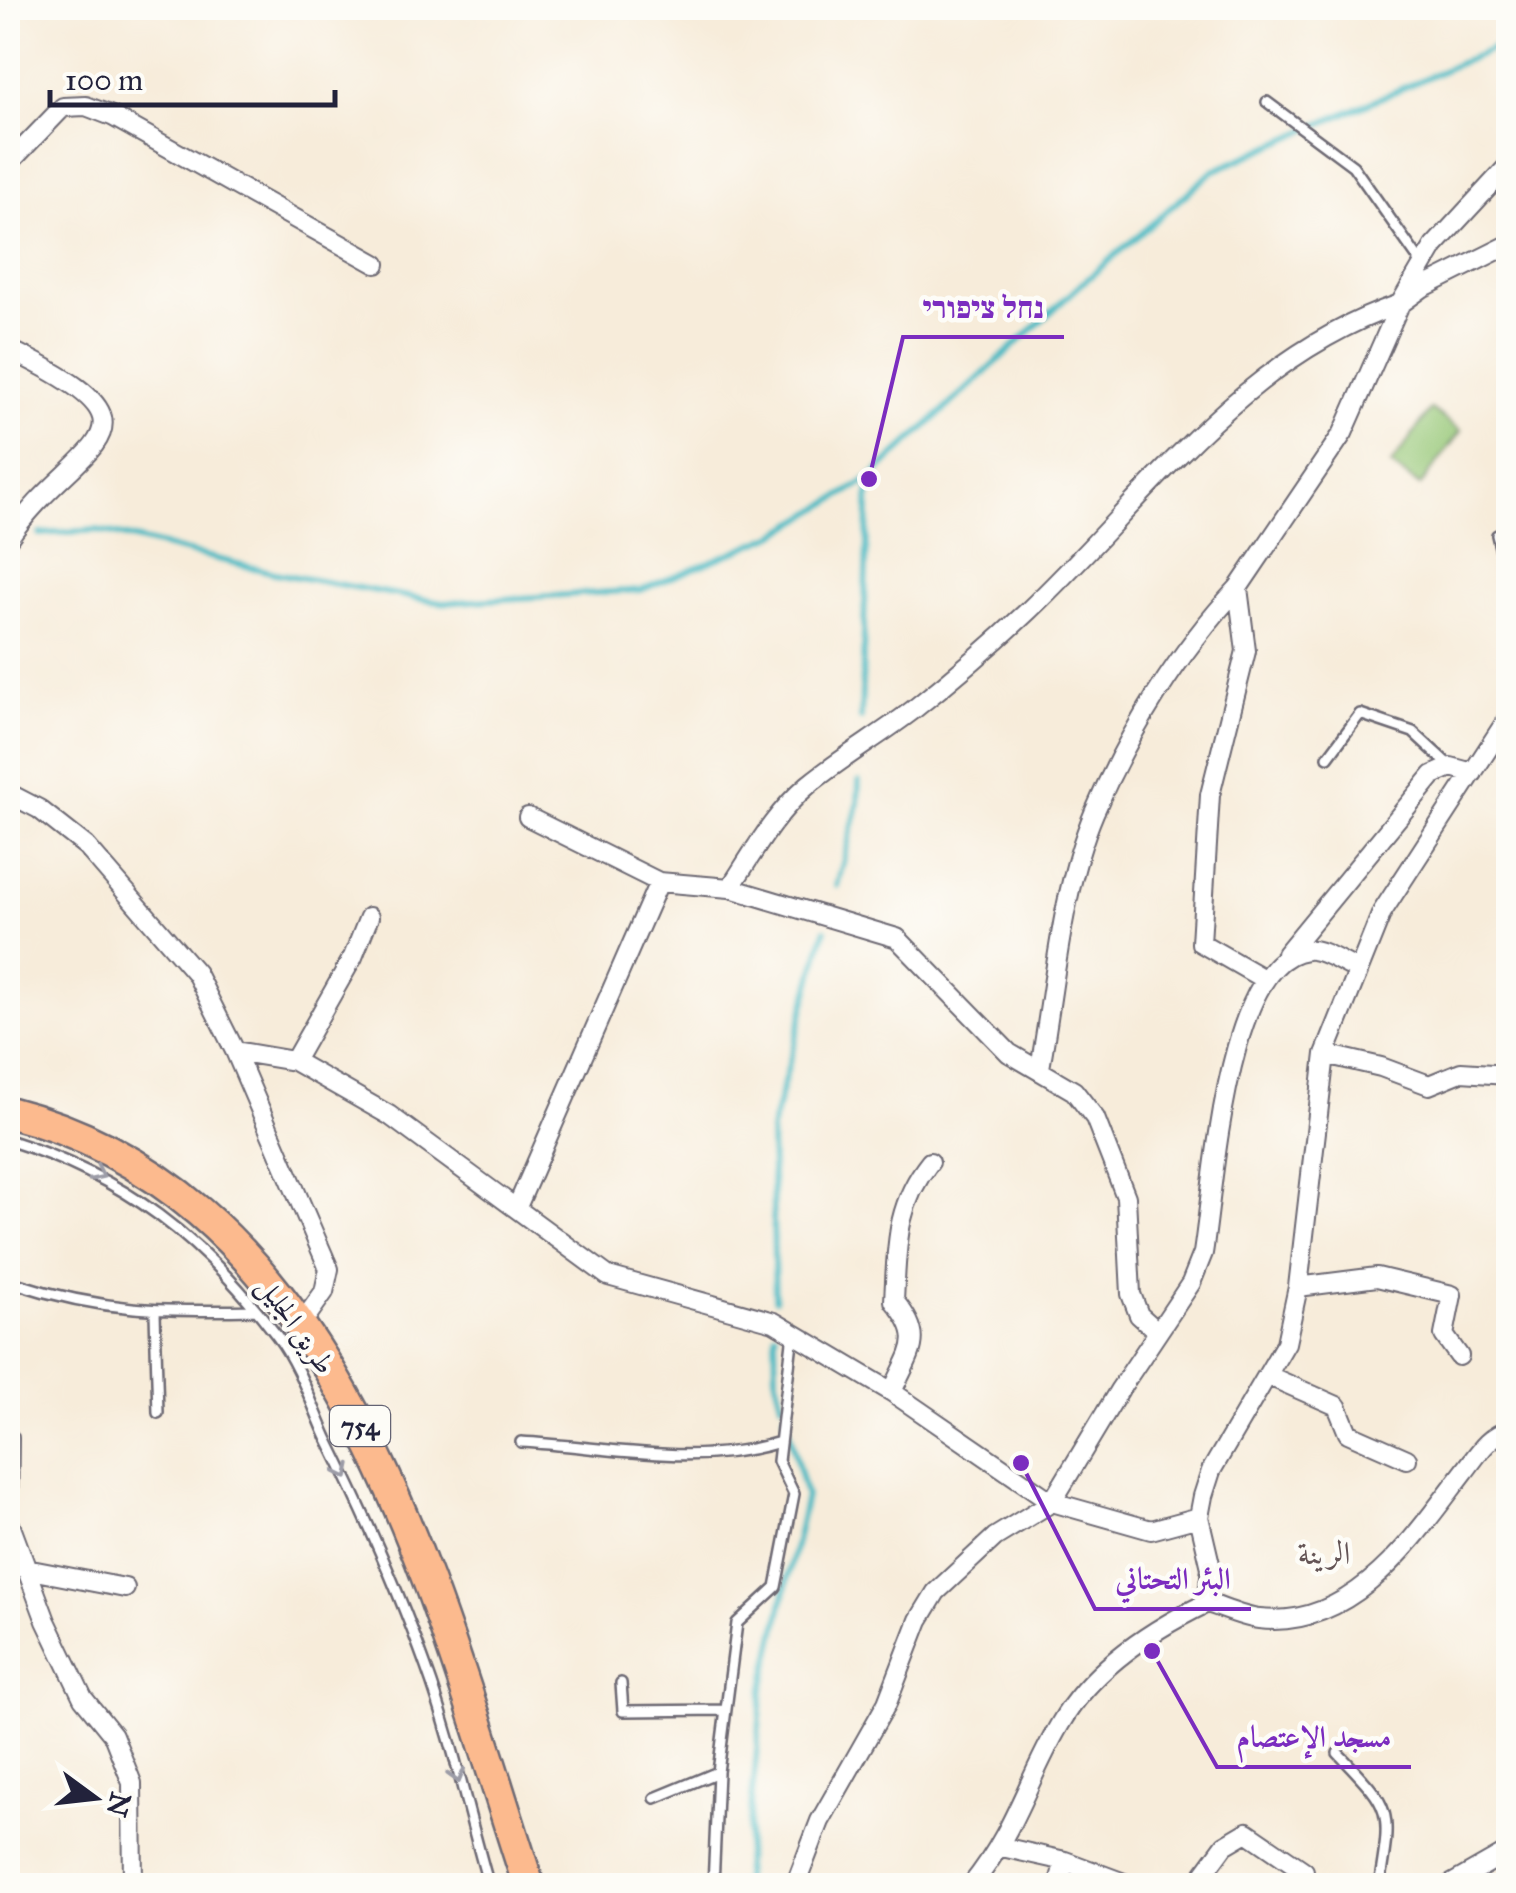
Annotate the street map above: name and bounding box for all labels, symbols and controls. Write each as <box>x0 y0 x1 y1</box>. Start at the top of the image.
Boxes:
scale bar <box>50 45 335 107</box>
text: 100 m <box>65 62 143 98</box>
callout: נחל ציפורי <box>903 277 1064 337</box>
text: נחל ציפורי <box>922 290 1044 326</box>
one-way arrow <box>88 1162 106 1182</box>
street label: طريق الجليل <box>249 1270 343 1382</box>
road number: 754 <box>330 1406 390 1446</box>
one-way arrow <box>332 1462 352 1480</box>
district label: الرينة <box>1298 1534 1350 1573</box>
callout: البئر التحتاني <box>1095 1549 1251 1609</box>
text: البئر التحتاني <box>1114 1561 1231 1604</box>
callout: مسجد الإعتصام <box>1217 1707 1411 1767</box>
text: مسجد الإعتصام <box>1237 1719 1391 1763</box>
north arrow <box>45 1748 145 1848</box>
one-way arrow <box>445 1767 466 1784</box>
text: N <box>99 1788 139 1821</box>

